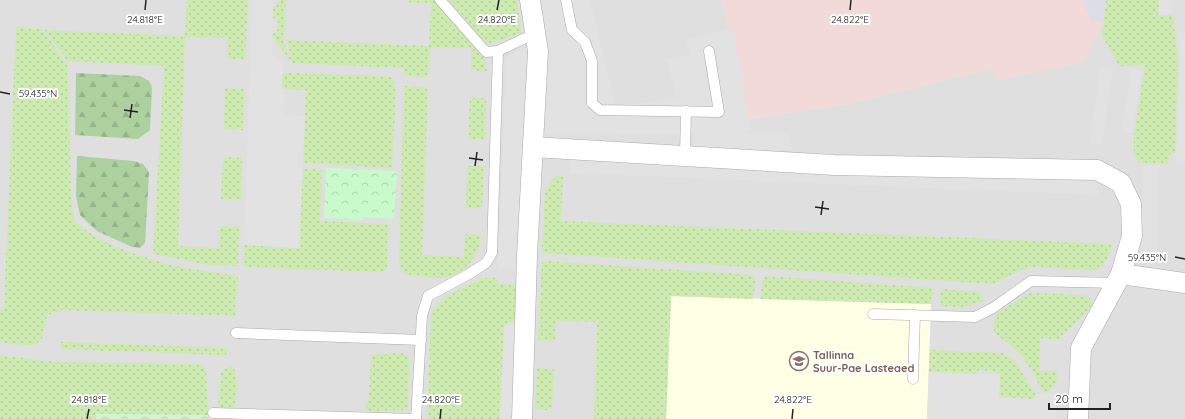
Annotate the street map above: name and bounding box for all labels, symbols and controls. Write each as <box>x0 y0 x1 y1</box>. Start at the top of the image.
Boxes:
text: 24.818°E <box>127 13 163 26</box>
text: 24.820°E <box>478 13 516 26</box>
text: 24.822°E <box>831 13 869 26</box>
text: 59.435°N <box>19 87 57 100</box>
text: 59.435°N <box>1128 251 1166 264</box>
place label: Tallinna Suur-Pae Lasteaed <box>813 348 914 375</box>
school or university icon: Tallinna Suur-Pae Lasteaed <box>788 350 810 372</box>
scale bar <box>1049 385 1110 411</box>
text: 20 m <box>1055 391 1083 406</box>
text: 24.818°E <box>71 393 107 406</box>
text: 24.820°E <box>422 393 460 406</box>
text: 24.822°E <box>774 393 812 406</box>

